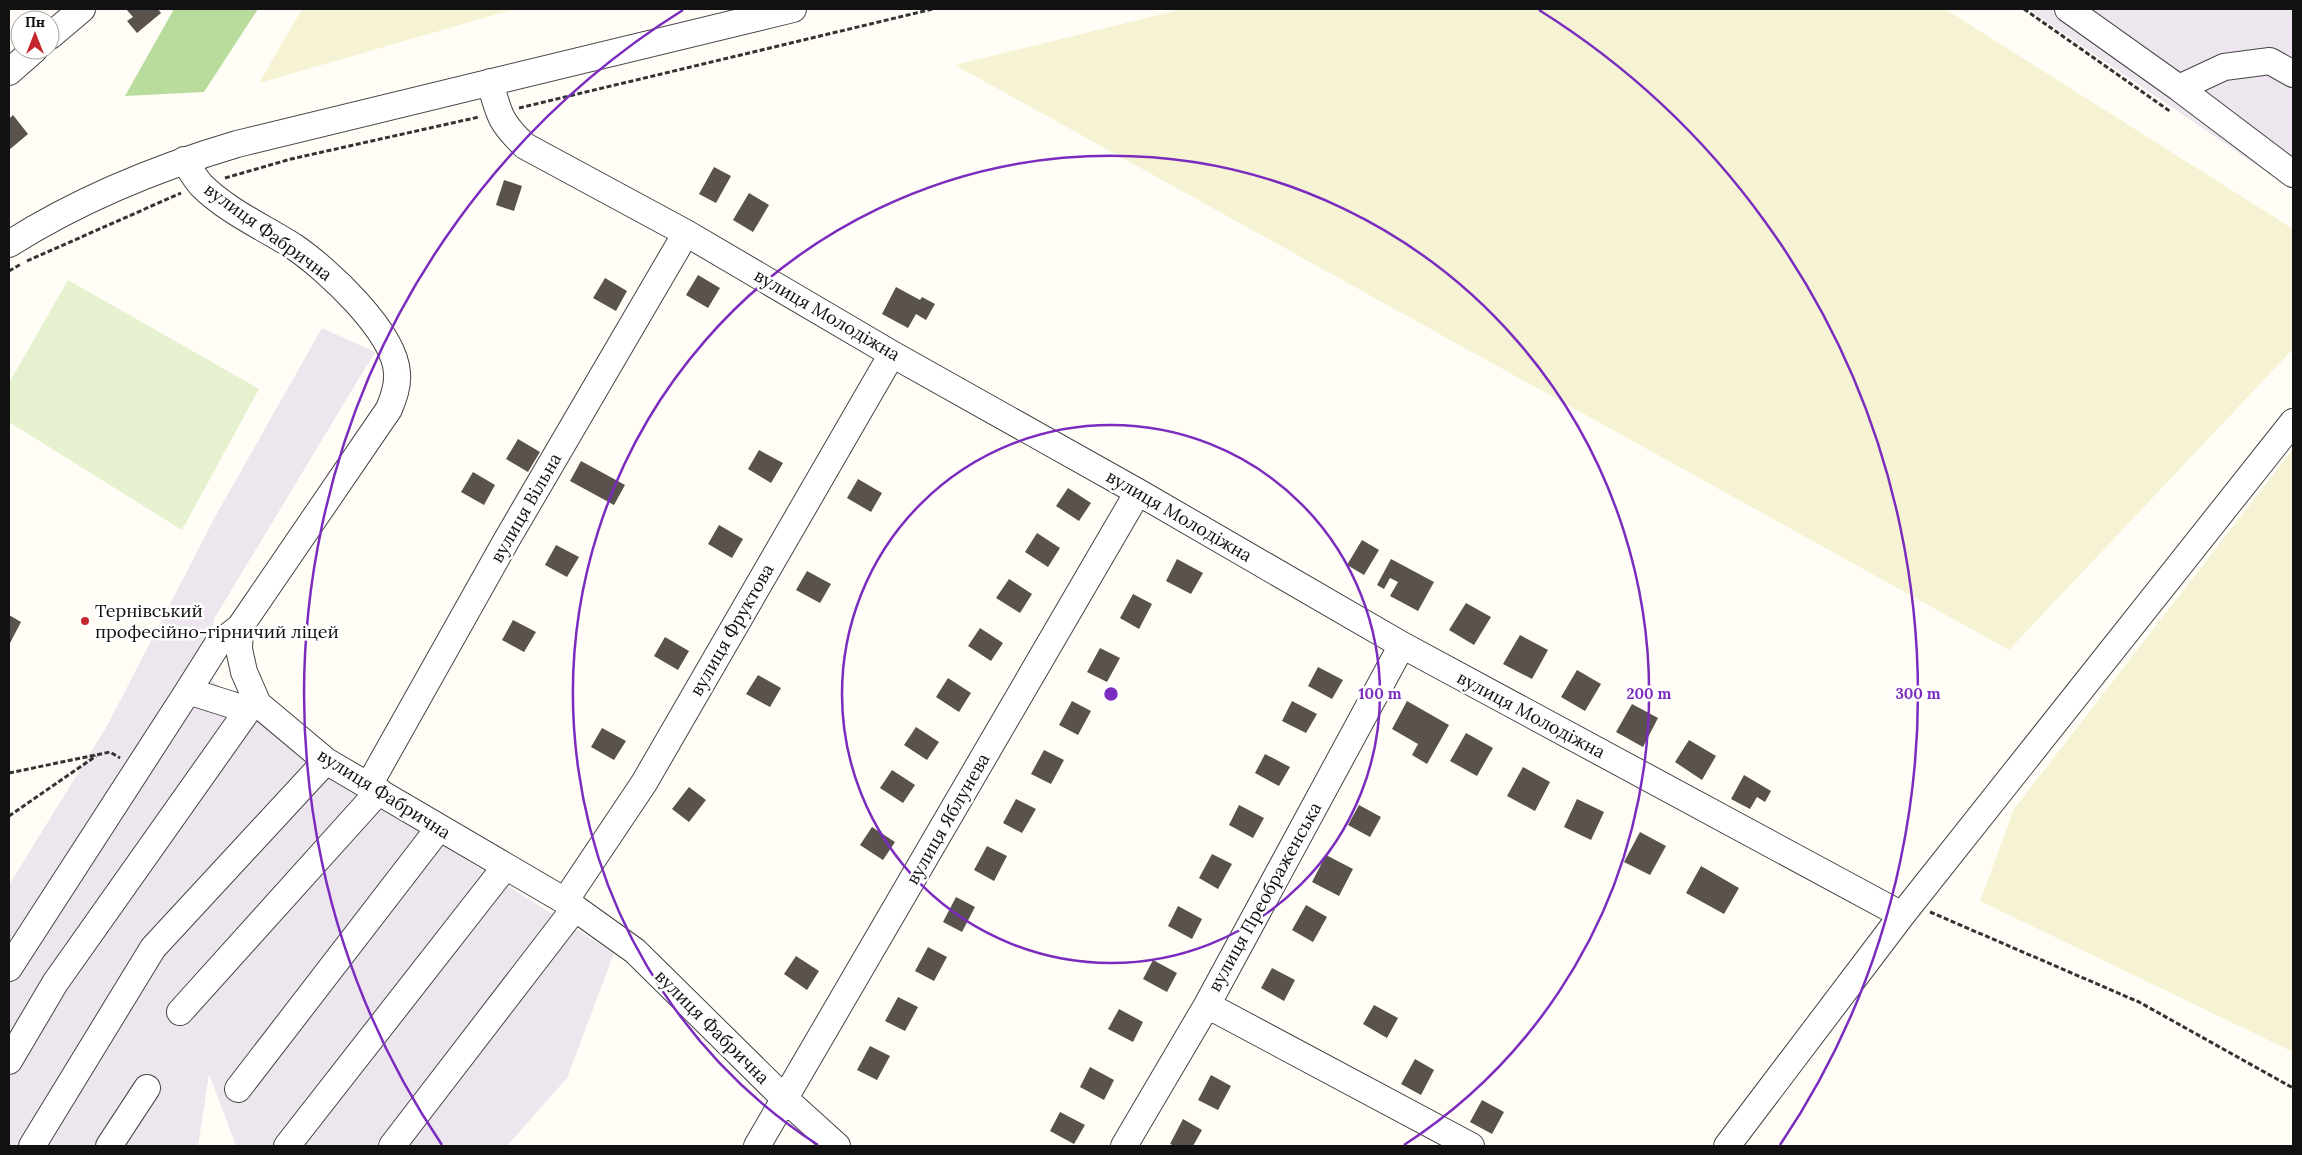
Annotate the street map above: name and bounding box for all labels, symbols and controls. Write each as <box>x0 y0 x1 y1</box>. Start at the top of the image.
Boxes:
north arrow <box>10 10 60 60</box>
text: Пн <box>25 13 45 31</box>
street label: вулиця Фабрична <box>200 177 337 286</box>
street label: вулиця Молодіжна <box>750 263 904 366</box>
street label: вулиця Вільна <box>485 449 566 567</box>
street label: вулиця Молодіжна <box>1102 464 1256 567</box>
street label: вулиця Фруктова <box>684 559 779 700</box>
place label: Тернівський професійно-гірничий ліцей <box>95 599 339 643</box>
marker: Тернівський професійно-гірничий ліцей <box>79 615 91 627</box>
street label: вулиця Молодіжна <box>1453 666 1609 763</box>
text: 100 m <box>1359 684 1402 703</box>
text: 200 m <box>1627 684 1672 703</box>
text: 300 m <box>1895 684 1941 703</box>
centre of rings <box>1102 685 1120 703</box>
street label: вулиця Фабрична <box>313 743 455 844</box>
street label: вулиця Яблунева <box>901 749 995 889</box>
street label: вулиця Преображенська <box>1203 798 1326 996</box>
street label: вулиця Фабрична <box>650 965 774 1089</box>

